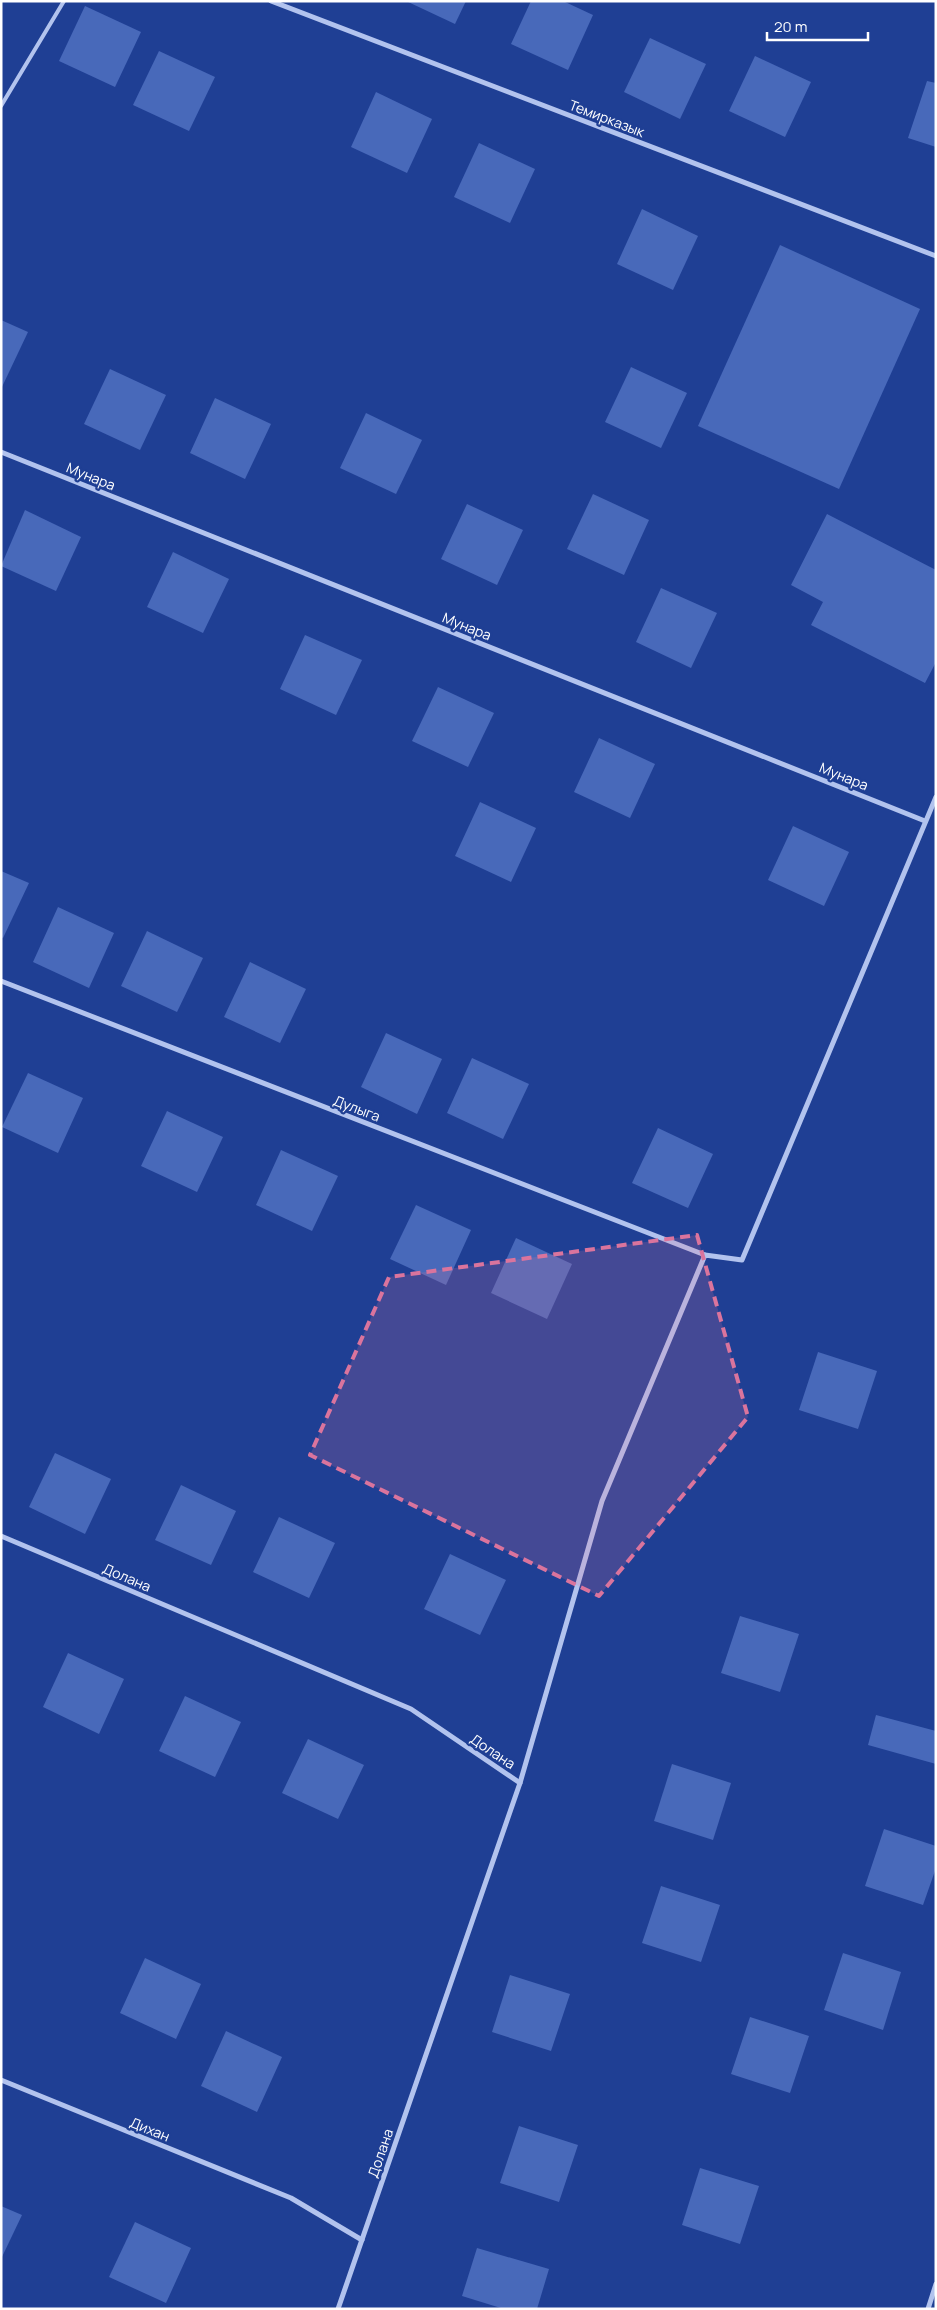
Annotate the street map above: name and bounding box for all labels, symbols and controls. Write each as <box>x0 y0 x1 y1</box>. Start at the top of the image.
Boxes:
scale bar <box>767 10 868 42</box>
text: 20 m <box>774 16 807 37</box>
street label: Темирказык <box>567 95 648 141</box>
street label: Мунара <box>64 458 118 494</box>
street label: Мунара <box>440 608 494 644</box>
street label: Мунара <box>817 758 871 794</box>
street label: Дулыга <box>331 1090 383 1126</box>
street label: Долана <box>100 1558 154 1596</box>
street label: Долана <box>467 1729 519 1773</box>
street label: Дихан <box>127 2112 173 2146</box>
street label: Долана <box>363 2126 397 2180</box>

